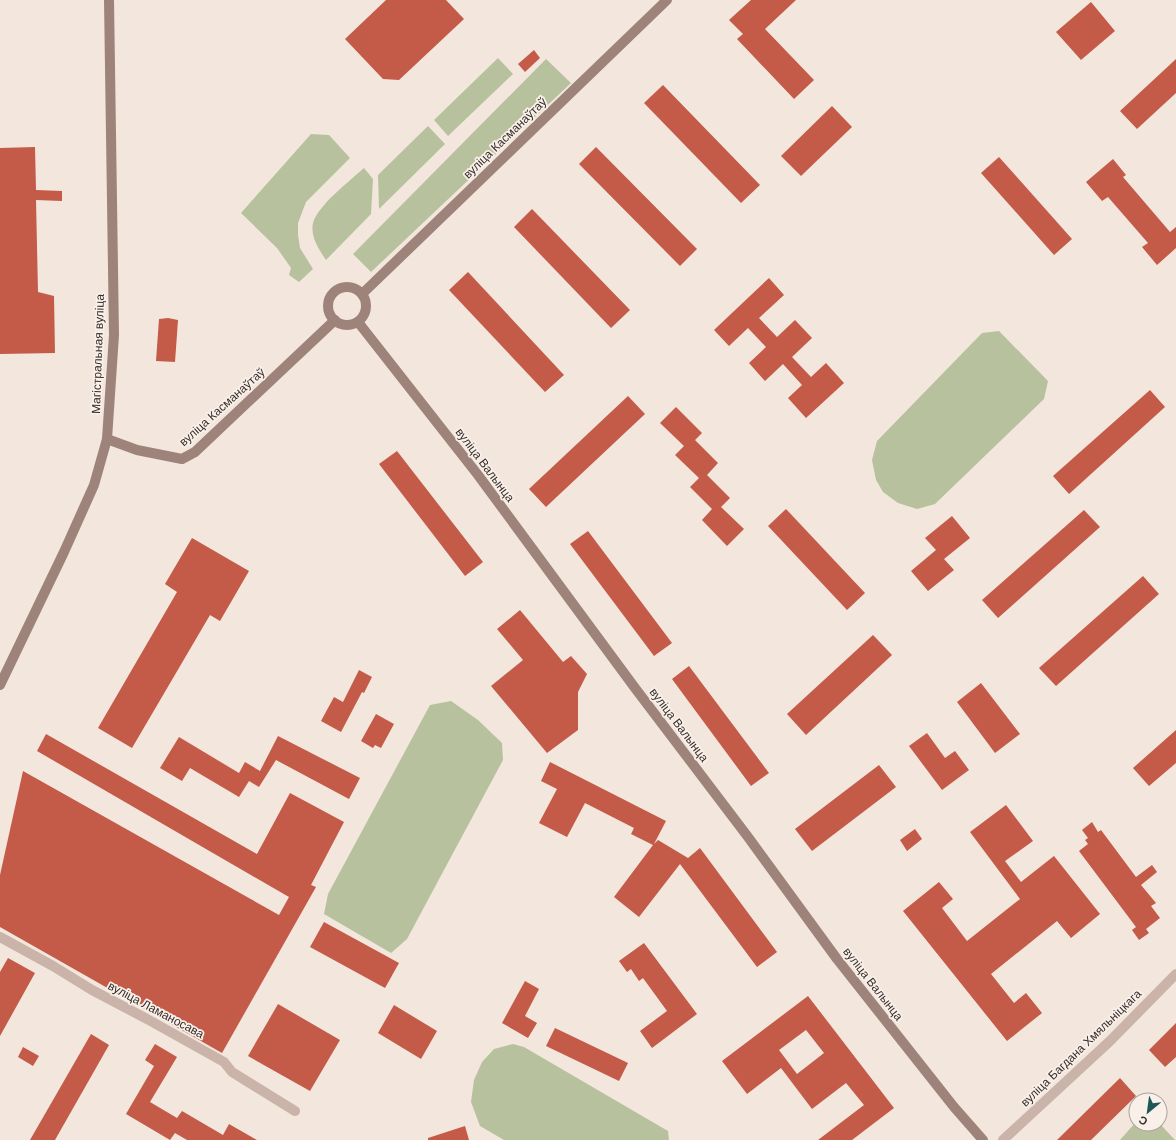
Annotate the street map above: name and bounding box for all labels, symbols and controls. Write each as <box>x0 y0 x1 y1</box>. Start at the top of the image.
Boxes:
street label: вуліца Касманаўтаў <box>460 94 550 182</box>
street label: Магістральная вуліца <box>88 293 108 414</box>
street label: вуліца Касманаўтаў <box>176 364 268 450</box>
street label: вуліца Валынца <box>452 425 518 506</box>
street label: вуліца Валынца <box>646 685 712 766</box>
street label: вуліца Валынца <box>839 944 907 1024</box>
street label: вуліца Ламаносава <box>105 978 207 1042</box>
street label: вуліца Багдана Хмяльніцкага <box>1017 986 1145 1110</box>
north arrow <box>1128 1092 1168 1132</box>
text: С <box>1136 1113 1150 1129</box>

